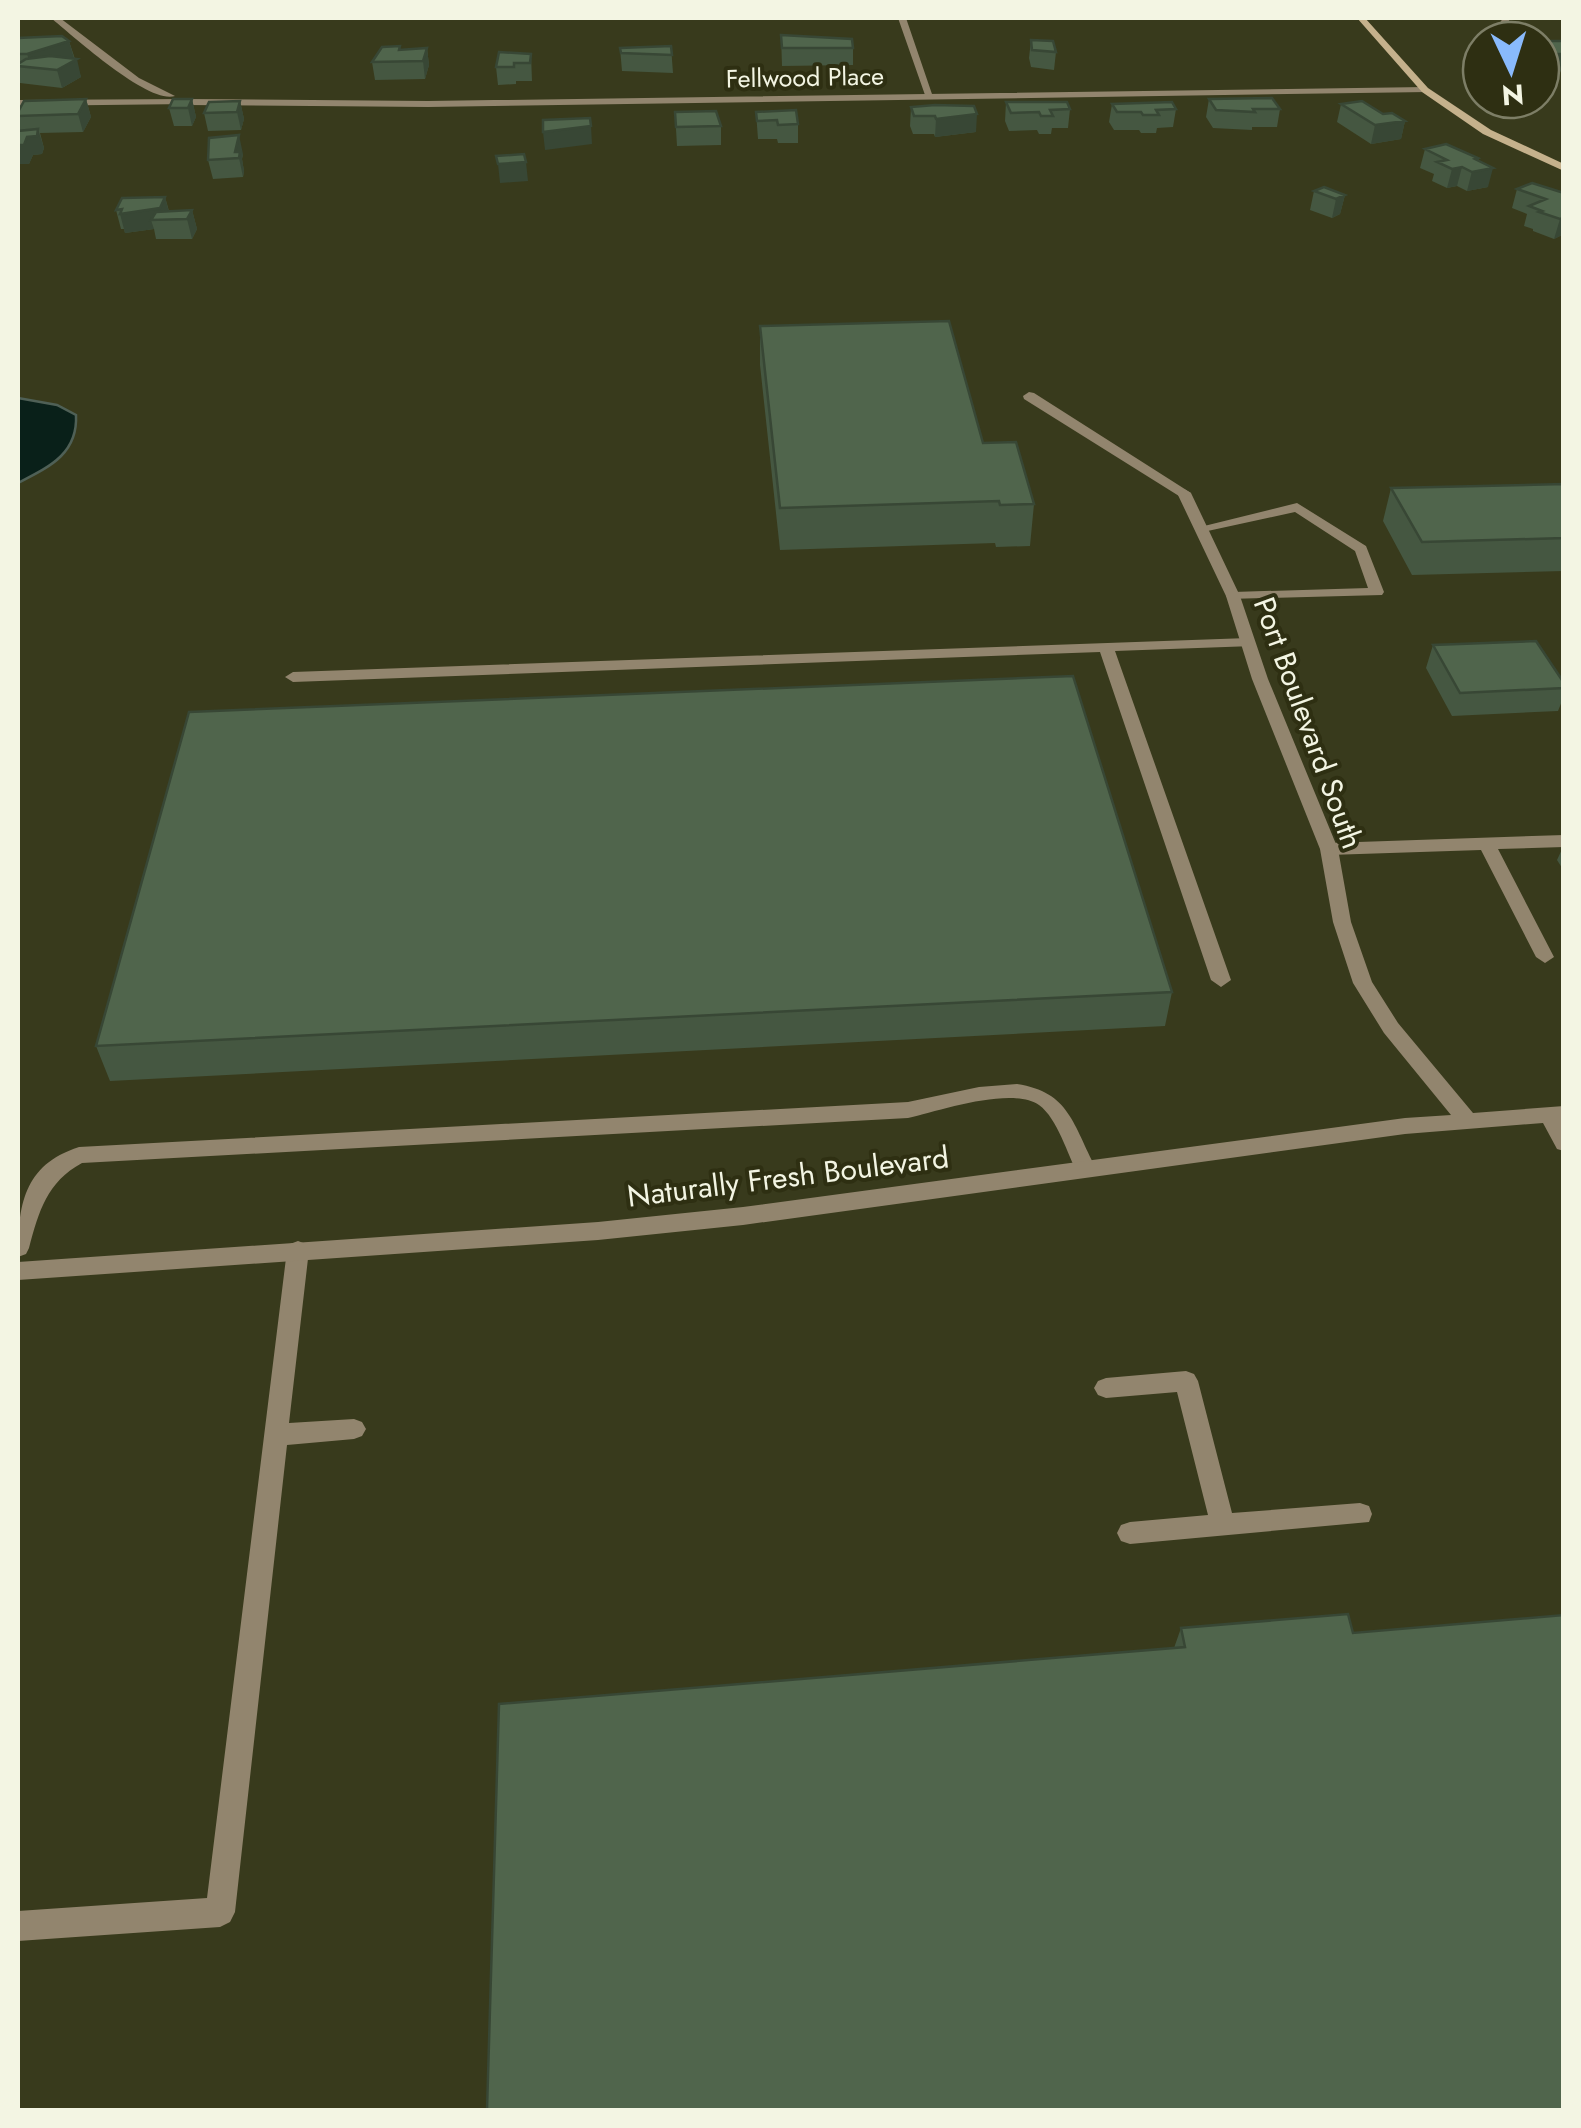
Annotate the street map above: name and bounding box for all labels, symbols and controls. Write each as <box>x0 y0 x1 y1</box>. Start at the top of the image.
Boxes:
north arrow <box>1461 20 1561 120</box>
street label: Fellwood Place <box>726 58 884 96</box>
text: N <box>1500 73 1525 116</box>
street label: Port Boulevard South <box>1243 591 1374 855</box>
street label: Naturally Fresh Boulevard <box>625 1135 951 1218</box>

